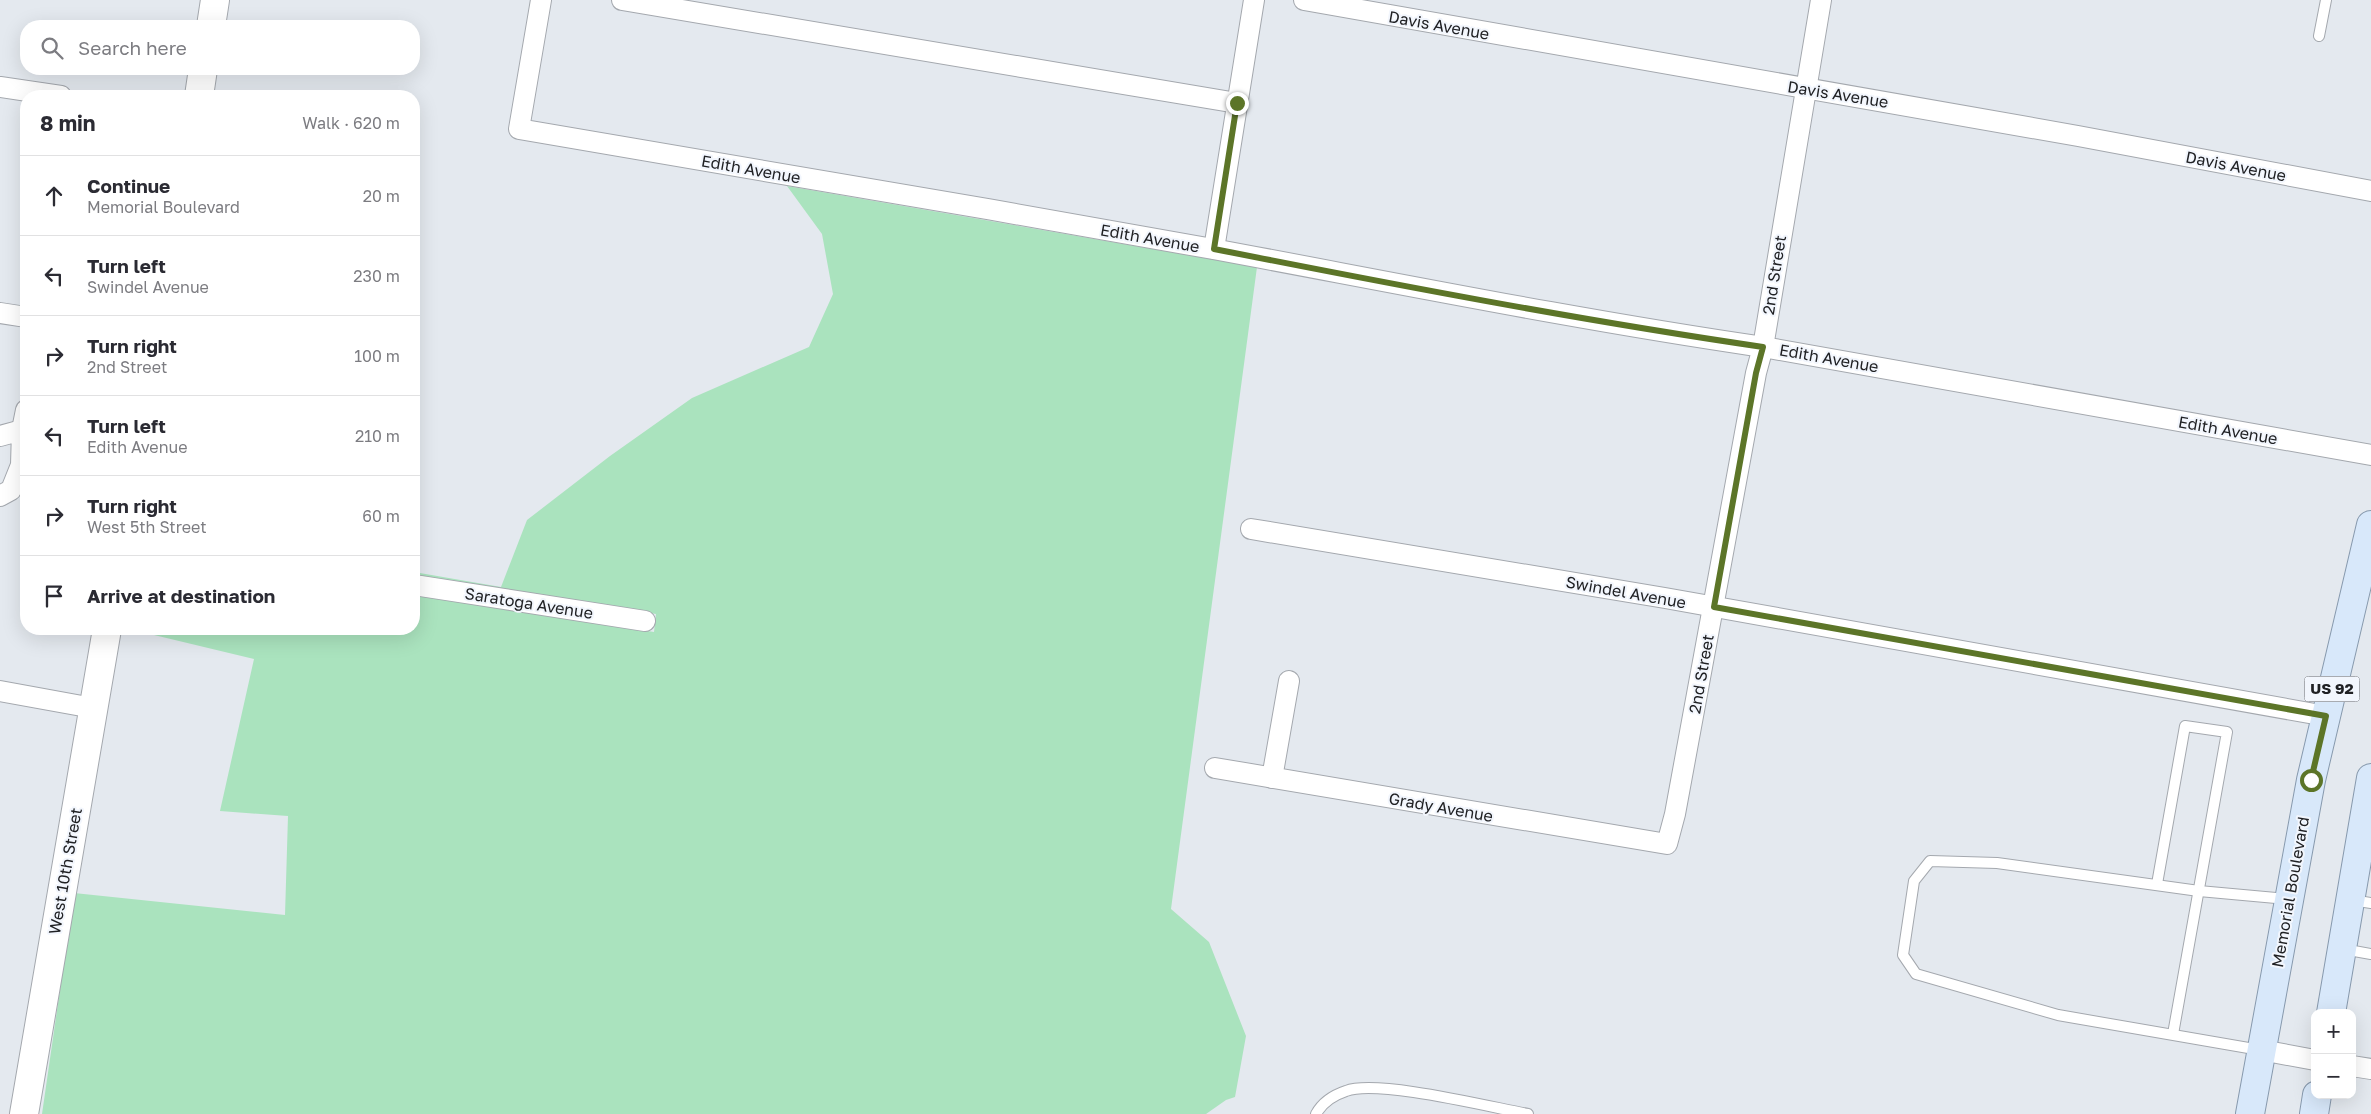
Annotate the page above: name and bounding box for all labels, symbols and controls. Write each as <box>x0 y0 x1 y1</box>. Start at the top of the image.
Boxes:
street label: Davis Avenue <box>1387 6 1491 44</box>
search box <box>20 20 420 75</box>
icon: search <box>38 34 66 62</box>
text: Search here <box>78 36 187 59</box>
street label: Davis Avenue <box>1786 76 1890 112</box>
route end <box>1226 92 1249 115</box>
text: 8 min <box>40 110 96 136</box>
text: Walk · 620 m <box>302 113 400 133</box>
street label: Davis Avenue <box>2184 146 2288 186</box>
street label: Edith Avenue <box>700 150 802 188</box>
text: Continue <box>87 174 170 197</box>
icon: ahead <box>40 182 68 210</box>
text: 20 m <box>363 186 400 206</box>
text: Memorial Boulevard <box>87 197 240 217</box>
street label: Edith Avenue <box>1099 219 1201 257</box>
street label: 2nd Street <box>1758 234 1790 316</box>
text: Turn left <box>87 254 166 277</box>
icon: left <box>40 262 68 290</box>
text: 230 m <box>353 266 400 286</box>
text: Swindel Avenue <box>87 277 209 297</box>
text: Turn right <box>87 334 177 357</box>
street label: Edith Avenue <box>1778 339 1880 377</box>
icon: right <box>40 342 68 370</box>
text: 100 m <box>354 346 400 366</box>
text: 2nd Street <box>87 357 167 377</box>
street label: Edith Avenue <box>2177 411 2279 449</box>
text: Turn left <box>87 414 166 437</box>
icon: left <box>40 422 68 450</box>
text: 210 m <box>355 426 400 446</box>
text: Edith Avenue <box>87 437 187 457</box>
text: Turn right <box>87 494 177 517</box>
icon: right <box>40 502 68 530</box>
text: 60 m <box>362 506 400 526</box>
text: West 5th Street <box>87 517 207 537</box>
street label: Swindel Avenue <box>1564 572 1688 612</box>
icon: arrive <box>40 582 68 610</box>
street label: Saratoga Avenue <box>463 583 595 623</box>
text: Arrive at destination <box>87 584 275 607</box>
street label: 2nd Street <box>1684 633 1718 715</box>
road number: US 92 <box>2304 676 2360 702</box>
route start <box>2300 769 2323 792</box>
street label: Grady Avenue <box>1387 788 1495 826</box>
street label: West 10th Street <box>44 806 86 936</box>
street label: Memorial Boulevard <box>2267 815 2313 969</box>
map controls <box>2311 1009 2356 1099</box>
button: + <box>2311 1009 2356 1054</box>
button: − <box>2311 1054 2356 1099</box>

